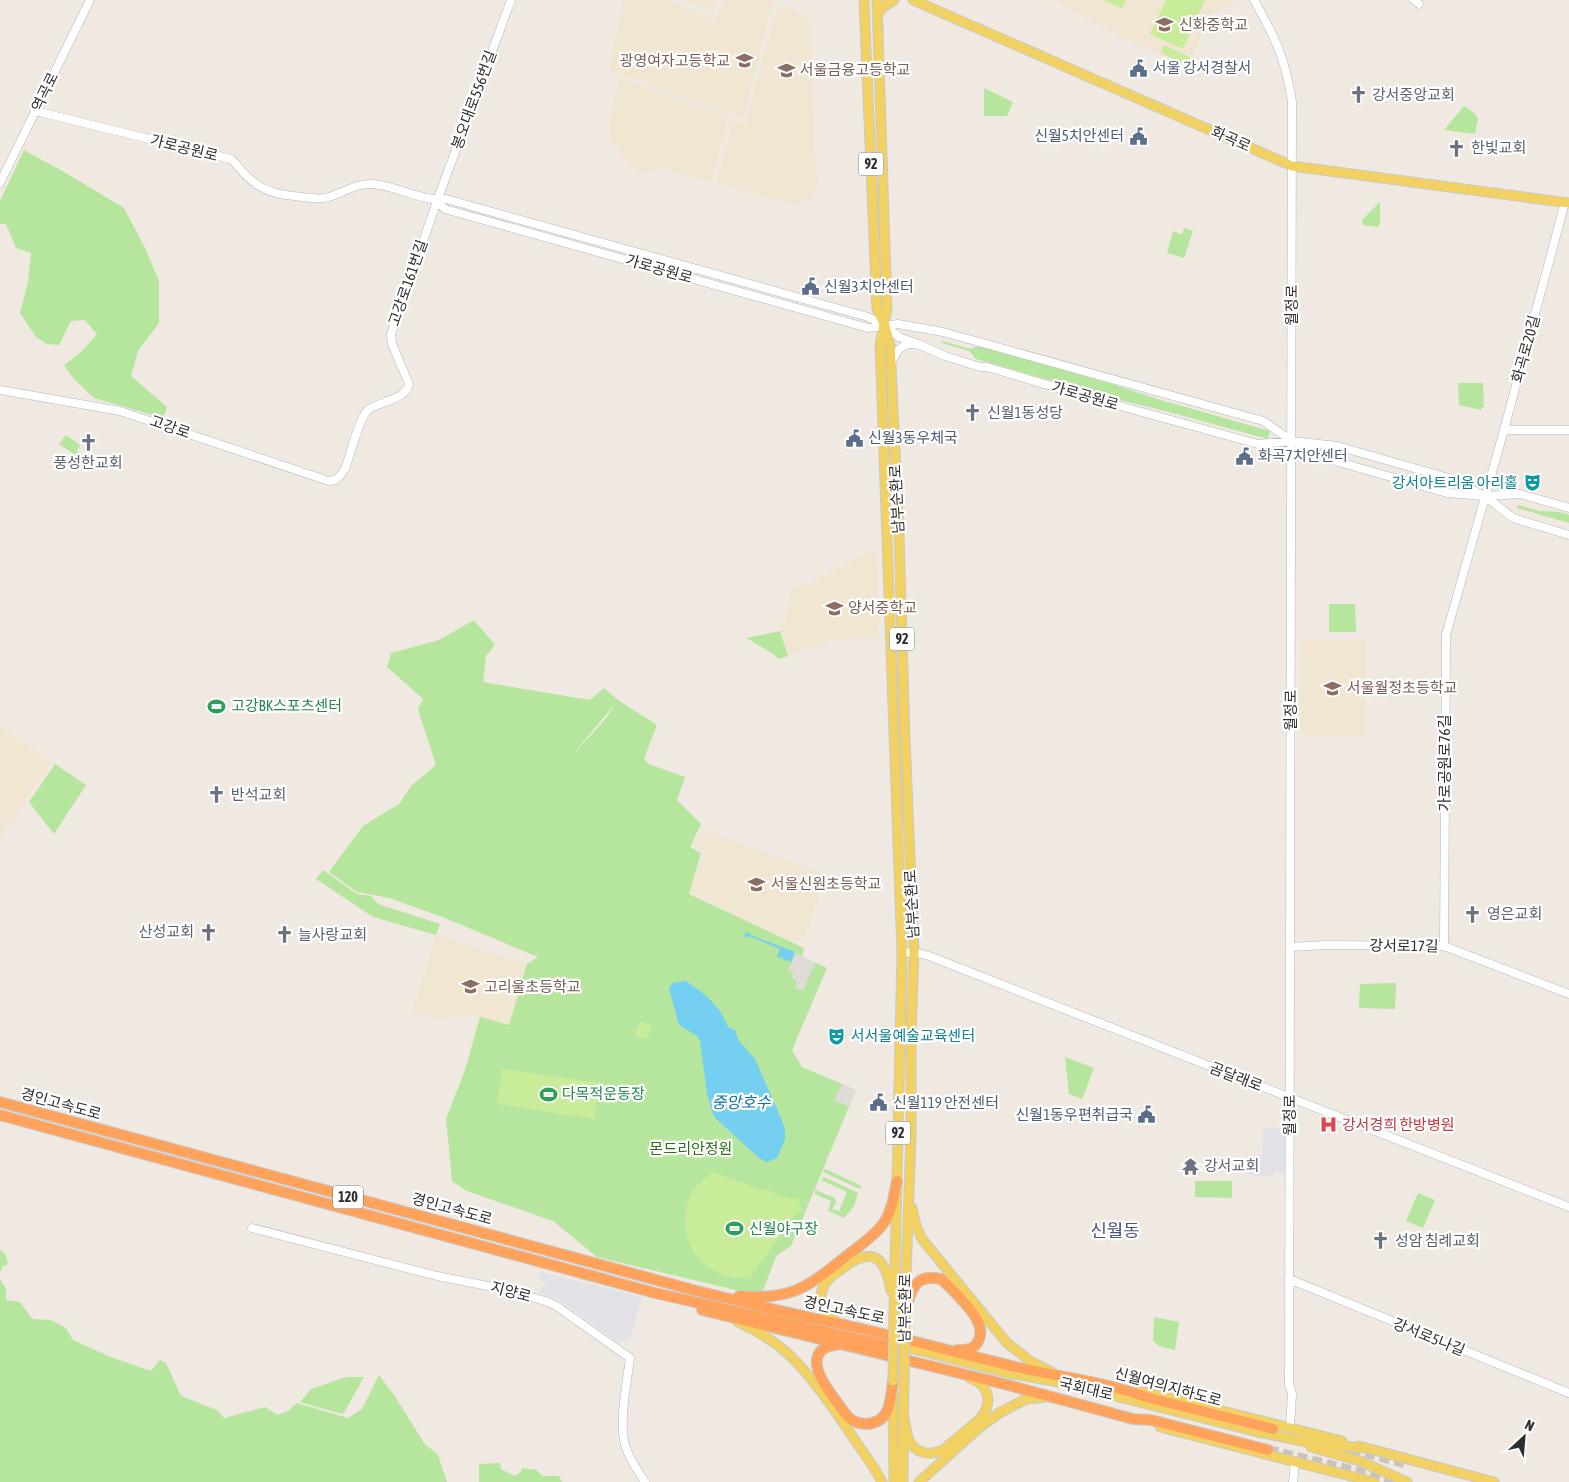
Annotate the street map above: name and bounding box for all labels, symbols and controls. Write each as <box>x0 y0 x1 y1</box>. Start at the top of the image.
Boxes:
school or university icon: 신화중학교 <box>1155 15 1175 35</box>
place label: 신화중학교 <box>1179 16 1248 33</box>
street label: 봉오대로556번길 <box>448 48 499 152</box>
school or university icon: 광영여자고등학교 <box>734 51 754 71</box>
place label: 광영여자고등학교 <box>620 52 730 69</box>
public building icon: 서울 강서경찰서 <box>1129 58 1149 78</box>
place label: 서울 강서경찰서 <box>1153 59 1252 76</box>
school or university icon: 서울금융고등학교 <box>776 60 796 80</box>
place label: 서울금융고등학교 <box>800 61 910 78</box>
street label: 역곡로 <box>28 69 61 114</box>
church icon: 강서중앙교회 <box>1348 85 1368 105</box>
place label: 강서중앙교회 <box>1372 86 1455 103</box>
street label: 화곡로 <box>1209 122 1254 155</box>
public building icon: 신월5치안센터 <box>1128 126 1148 146</box>
place label: 신월5치안센터 <box>1034 127 1124 144</box>
street label: 가로공원로 <box>149 131 220 164</box>
church icon: 한빛교회 <box>1447 138 1467 158</box>
place label: 한빛교회 <box>1471 139 1526 156</box>
road number: 92 <box>858 152 884 175</box>
street label: 고강로161번길 <box>385 237 430 328</box>
street label: 가로공원로 <box>624 251 695 286</box>
public building icon: 신월3치안센터 <box>800 277 820 297</box>
place label: 신월3치안센터 <box>824 278 914 295</box>
street label: 월정로 <box>1283 284 1300 326</box>
street label: 화곡로20길 <box>1508 313 1543 385</box>
street label: 가로공원로 <box>1050 378 1121 413</box>
church icon: 신월1동성당 <box>963 403 983 423</box>
place label: 신월1동성당 <box>987 404 1063 421</box>
street label: 고강로 <box>148 412 193 441</box>
public building icon: 신월3동우체국 <box>844 428 864 448</box>
place label: 신월3동우체국 <box>868 429 958 446</box>
church icon: 풍성한교회 <box>78 432 98 452</box>
public building icon: 화곡7치안센터 <box>1234 446 1254 466</box>
place label: 화곡7치안센터 <box>1258 447 1348 464</box>
place label: 풍성한교회 <box>53 454 123 471</box>
street label: 남부순환로 <box>886 464 907 534</box>
theatre icon: 강서아트리움 아리홀 <box>1522 473 1542 493</box>
place label: 강서아트리움 아리홀 <box>1392 474 1518 491</box>
school or university icon: 양서중학교 <box>824 598 844 618</box>
place label: 양서중학교 <box>848 599 917 616</box>
road number: 92 <box>890 628 914 650</box>
school or university icon: 서울월정초등학교 <box>1323 678 1343 698</box>
place label: 서울월정초등학교 <box>1347 679 1457 696</box>
street label: 월정로 <box>1282 689 1299 731</box>
sports icon: 고강BK스포츠센터 <box>207 696 227 716</box>
place label: 고강BK스포츠센터 <box>231 697 342 714</box>
street label: 가로공원로76길 <box>1436 715 1453 811</box>
church icon: 반석교회 <box>207 785 227 805</box>
place label: 반석교회 <box>231 786 286 803</box>
street label: 남부순환로 <box>901 869 922 939</box>
school or university icon: 서울신원초등학교 <box>747 874 767 894</box>
place label: 서울신원초등학교 <box>771 875 881 892</box>
church icon: 영은교회 <box>1463 904 1483 924</box>
place label: 영은교회 <box>1487 905 1542 922</box>
church icon: 산성교회 <box>198 922 218 942</box>
place label: 산성교회 <box>139 923 194 940</box>
church icon: 늘사랑교회 <box>274 925 294 945</box>
place label: 늘사랑교회 <box>298 926 367 943</box>
street label: 강서로17길 <box>1369 936 1439 955</box>
school or university icon: 고리울초등학교 <box>460 977 480 997</box>
place label: 고리울초등학교 <box>484 978 581 995</box>
theatre icon: 서서울예술교육센터 <box>827 1026 847 1046</box>
place label: 서서울예술교육센터 <box>851 1027 975 1044</box>
street label: 곰달래로 <box>1207 1059 1265 1094</box>
sports icon: 다목적운동장 <box>538 1084 558 1104</box>
street label: 경인고속도로 <box>19 1085 103 1122</box>
place label: 다목적운동장 <box>562 1085 645 1102</box>
water label: 중앙호수 <box>712 1093 772 1111</box>
public building icon: 신월119 안전센터 <box>869 1093 889 1113</box>
place label: 신월119 안전센터 <box>893 1094 999 1111</box>
street label: 월정로 <box>1281 1094 1298 1136</box>
public building icon: 신월1동우편취급국 <box>1137 1105 1157 1125</box>
place label: 신월1동우편취급국 <box>1016 1106 1133 1123</box>
hospital icon: 강서경희 한방병원 <box>1318 1115 1338 1135</box>
place label: 강서경희 한방병원 <box>1342 1116 1454 1133</box>
road number: 92 <box>886 1122 910 1144</box>
park label: 몬드리안정원 <box>650 1140 732 1157</box>
temple icon: 강서교회 <box>1180 1156 1200 1176</box>
place label: 강서교회 <box>1204 1157 1259 1174</box>
road number: 120 <box>333 1186 363 1208</box>
street label: 경인고속도로 <box>410 1190 494 1227</box>
sports icon: 신월야구장 <box>725 1219 745 1239</box>
place label: 신월야구장 <box>749 1220 818 1237</box>
district label: 신월동 <box>1090 1220 1140 1241</box>
church icon: 성암 침례교회 <box>1371 1231 1391 1251</box>
place label: 성암 침례교회 <box>1395 1232 1480 1249</box>
street label: 남부순환로 <box>895 1273 914 1343</box>
street label: 지양로 <box>489 1278 533 1305</box>
street label: 경인고속도로 <box>802 1293 886 1326</box>
street label: 강서로5나길 <box>1391 1314 1468 1359</box>
street label: 신월여의지하도로 <box>1113 1364 1224 1409</box>
street label: 국회대로 <box>1057 1374 1115 1403</box>
north arrow <box>1499 1412 1549 1462</box>
text: N <box>1522 1416 1537 1434</box>

